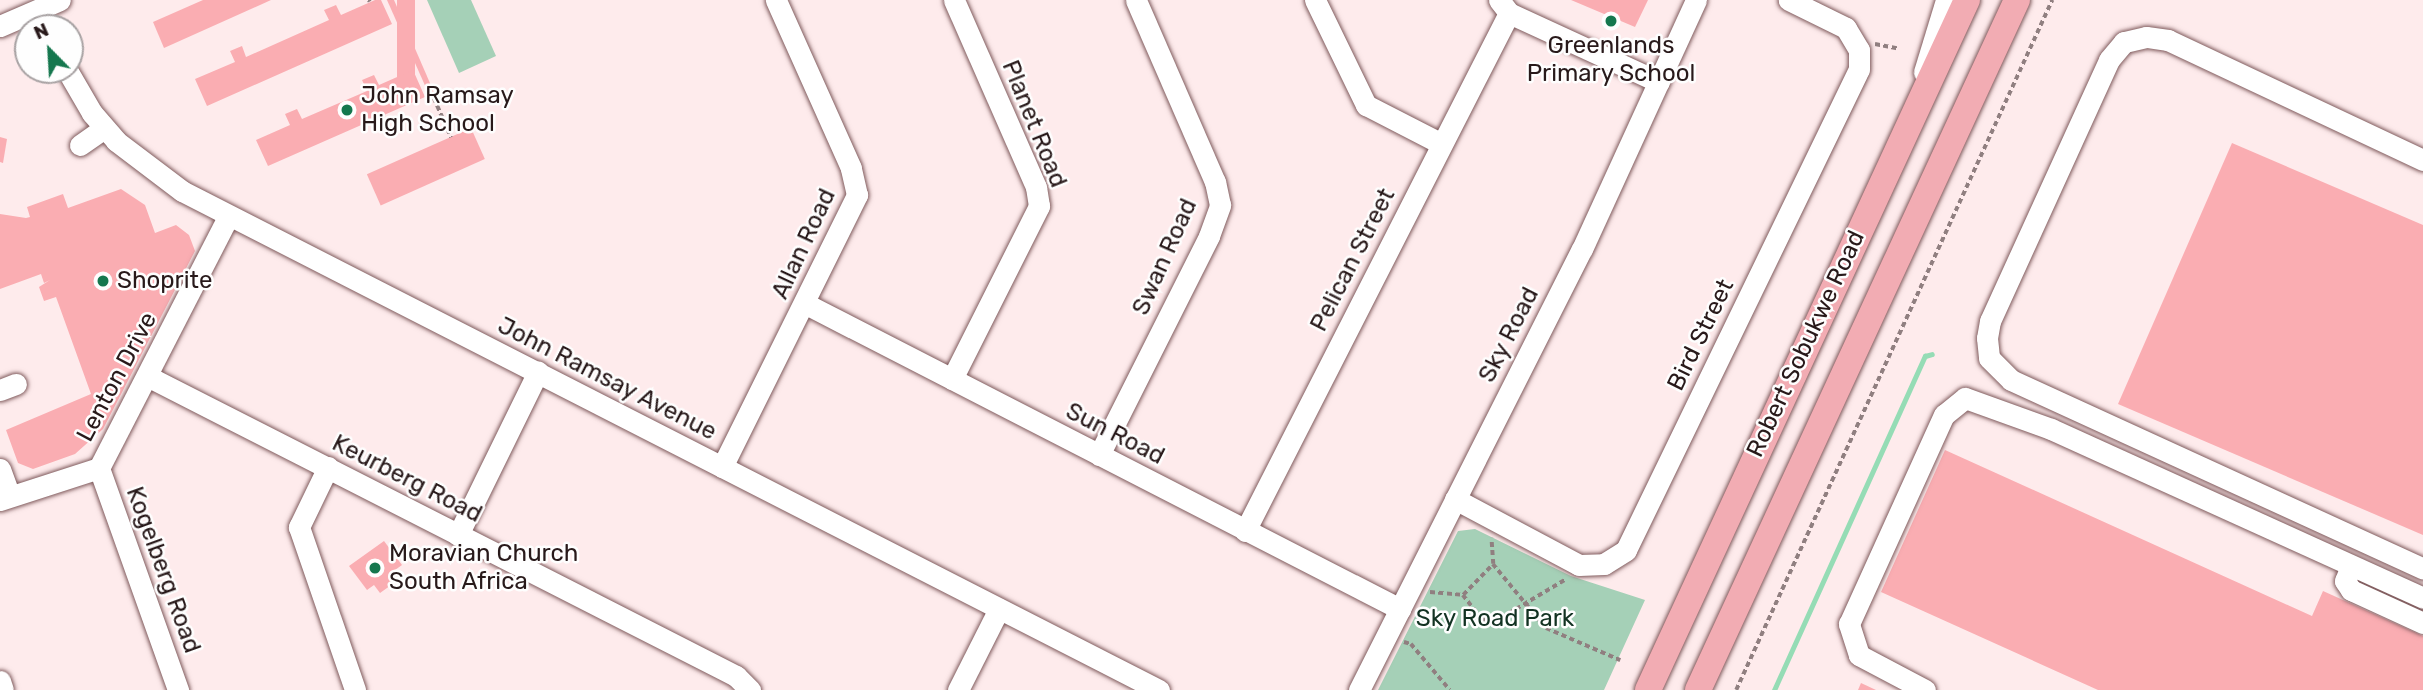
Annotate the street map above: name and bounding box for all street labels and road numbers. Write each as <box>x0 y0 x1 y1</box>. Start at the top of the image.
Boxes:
street label: Planet Road <box>995 56 1073 192</box>
street label: Allan Road <box>766 184 842 304</box>
street label: Pelican Street <box>1305 184 1401 336</box>
street label: Swan Road <box>1127 194 1203 320</box>
street label: Robert Sobukwe Road <box>1741 226 1871 462</box>
street label: Bird Street <box>1662 275 1740 395</box>
street label: Sky Road <box>1473 282 1545 388</box>
street label: Lenton Drive <box>71 307 163 447</box>
street label: John Ramsay Avenue <box>492 311 722 447</box>
street label: Sun Road <box>1061 397 1169 471</box>
street label: Keurberg Road <box>327 429 487 529</box>
street label: Kogelberg Road <box>120 483 206 657</box>

